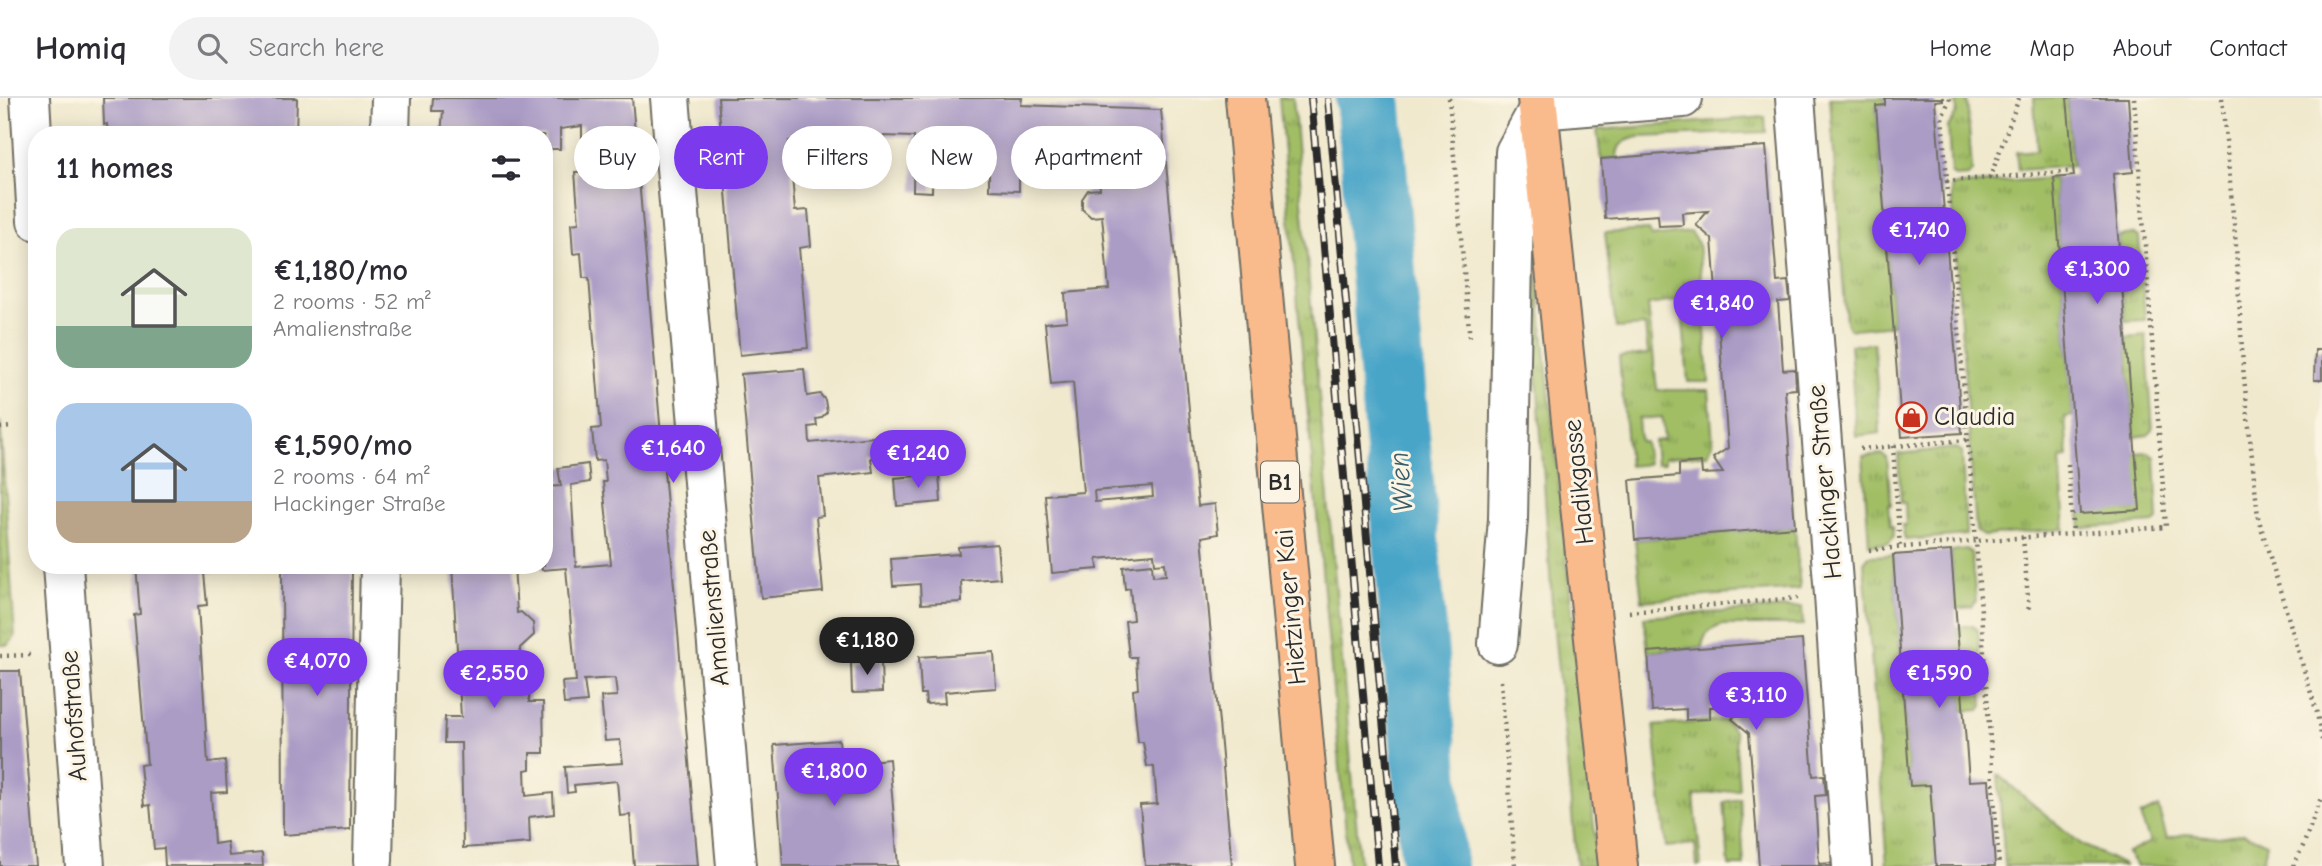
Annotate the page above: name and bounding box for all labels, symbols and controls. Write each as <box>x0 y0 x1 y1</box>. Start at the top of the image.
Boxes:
search box <box>169 17 659 80</box>
text: Homiq <box>35 29 127 67</box>
icon: search <box>193 29 231 67</box>
text: Search here <box>249 33 384 63</box>
text: Home <box>1930 34 1991 62</box>
text: Map <box>2029 34 2075 62</box>
text: About <box>2113 34 2171 62</box>
text: Contact <box>2209 34 2287 62</box>
chip: Buy <box>574 126 660 189</box>
chip: Rent <box>674 126 768 189</box>
chip: Filters <box>782 126 892 189</box>
chip: New <box>906 126 997 189</box>
chip: Apartment <box>1011 126 1166 189</box>
icon: filters <box>487 149 525 187</box>
text: 11 homes <box>56 151 173 186</box>
pin: €1,740 <box>1862 208 1976 267</box>
text: €1,740 <box>1888 216 1950 243</box>
pin: €1,300 <box>2040 246 2154 306</box>
text: €1,180/mo <box>273 253 408 288</box>
text: €1,300 <box>2064 255 2130 282</box>
icon: home <box>112 256 196 340</box>
pin: €1,840 <box>1665 280 1779 340</box>
text: 2 rooms · 52 m² <box>273 288 431 315</box>
text: €1,840 <box>1690 289 1755 316</box>
text: Amalienstraße <box>273 315 412 342</box>
street label: Hackinger Straße <box>1802 383 1848 581</box>
shop icon: Claudia <box>1894 400 1928 434</box>
place label: Claudia <box>1934 402 2015 432</box>
street label: Hadikgasse <box>1558 418 1600 546</box>
pin: €1,640 <box>616 426 730 485</box>
text: €1,590/mo <box>273 428 413 463</box>
pin: €1,240 <box>861 430 975 490</box>
icon: home <box>112 431 196 515</box>
text: €1,640 <box>640 434 706 461</box>
text: €1,240 <box>886 439 950 466</box>
water label: Wien <box>1382 451 1420 513</box>
road number: B1 <box>1261 461 1299 502</box>
text: 2 rooms · 64 m² <box>273 463 430 490</box>
text: Hackinger Straße <box>273 490 446 517</box>
street label: Amalienstraße <box>692 528 736 688</box>
street label: Hietzinger Kai <box>1269 528 1313 686</box>
pin: €1,180 <box>810 618 924 677</box>
text: €1,180 <box>835 626 899 653</box>
pin: €4,070 <box>260 638 374 698</box>
text: €4,070 <box>283 647 351 674</box>
street label: Auhofstraße <box>54 649 94 783</box>
pin: €2,550 <box>437 650 551 710</box>
pin: €1,590 <box>1882 650 1996 710</box>
text: €2,550 <box>459 659 529 686</box>
text: €1,590 <box>1906 659 1972 686</box>
pin: €3,110 <box>1699 672 1813 732</box>
text: €3,110 <box>1725 681 1787 708</box>
pin: €1,800 <box>777 748 891 808</box>
text: €1,800 <box>800 757 868 784</box>

